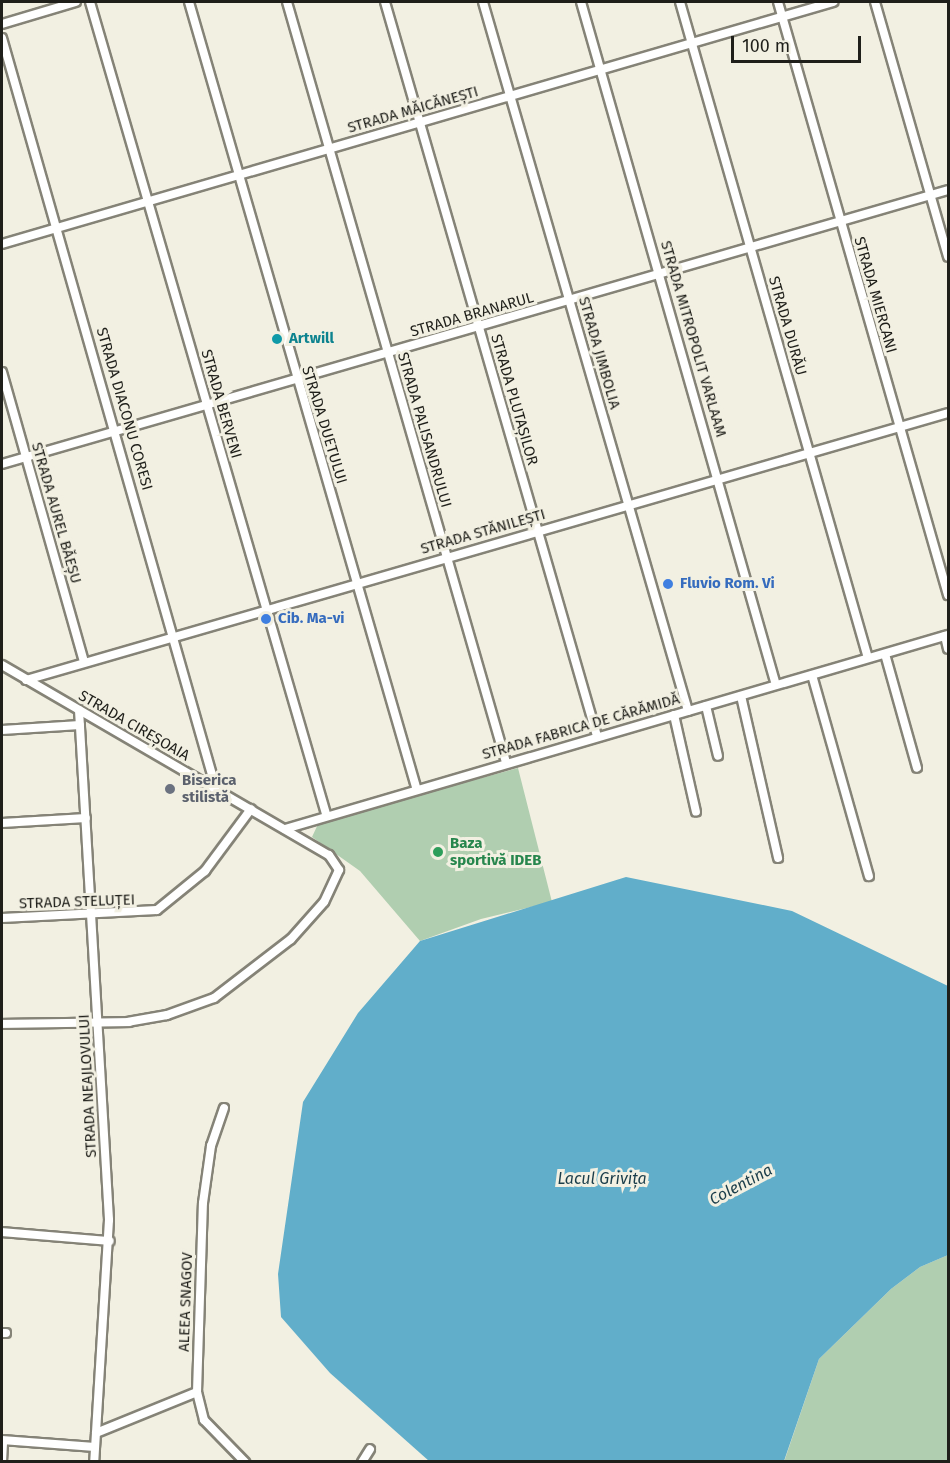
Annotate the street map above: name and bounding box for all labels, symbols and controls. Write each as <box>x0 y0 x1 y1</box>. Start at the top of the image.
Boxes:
scale bar <box>734 24 864 62</box>
text: 100 m <box>742 35 790 57</box>
street label: STRADA MĂICĂNEȘTI <box>346 83 480 137</box>
street label: STRADA MIERCANI <box>850 235 900 355</box>
street label: STRADA MITROPOLIT VARLAAM <box>656 239 730 439</box>
street label: STRADA DURĂU <box>764 274 810 378</box>
street label: STRADA BRANARUL <box>408 289 536 341</box>
street label: STRADA JIMBOLIA <box>574 295 624 411</box>
street label: STRADA DIACONU CORESI <box>92 326 156 492</box>
place label: Artwill <box>289 330 334 348</box>
marker: Artwill <box>270 332 284 346</box>
street label: STRADA PLUTAȘILOR <box>487 332 541 468</box>
street label: STRADA BERVENI <box>197 347 245 461</box>
street label: STRADA PALISANDRULUI <box>393 350 455 510</box>
street label: STRADA DUETULUI <box>298 364 350 486</box>
street label: STRADA AUREL BĂEȘU <box>27 440 85 586</box>
street label: STRADA STĂNILEȘTI <box>419 506 547 558</box>
place label: Fluvio Rom. Vi <box>680 575 775 593</box>
marker: Fluvio Rom. Vi <box>661 577 675 591</box>
place label: Cib. Ma-vi <box>278 610 345 628</box>
marker: Cib. Ma-vi <box>259 612 273 626</box>
street label: STRADA CIREȘOAIA <box>75 687 193 765</box>
street label: STRADA FABRICA DE CĂRĂMIDĂ <box>480 690 682 764</box>
place label: Biserica stilistă <box>182 771 237 806</box>
marker: Biserica stilistă <box>163 782 177 796</box>
place label: Baza sportivă IDEB <box>450 834 541 869</box>
marker: Baza sportivă IDEB <box>431 845 445 859</box>
street label: STRADA STELUȚEI <box>19 891 135 913</box>
street label: STRADA NEAJLOVULUI <box>75 1014 101 1158</box>
water label: Colentina <box>706 1160 776 1210</box>
water label: Lacul Grivița <box>557 1169 647 1189</box>
street label: ALEEA SNAGOV <box>175 1252 197 1352</box>

